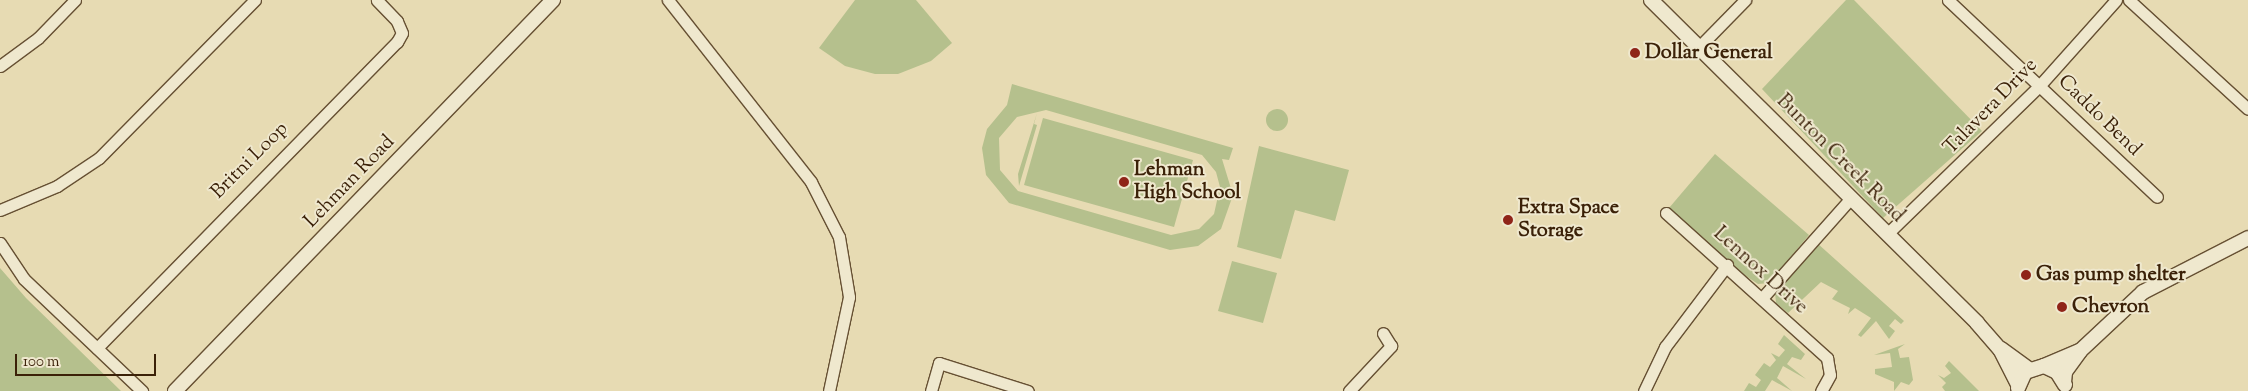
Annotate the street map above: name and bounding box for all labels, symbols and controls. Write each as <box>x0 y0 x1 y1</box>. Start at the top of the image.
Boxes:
place label: Dollar General <box>1645 41 1772 65</box>
marker: Dollar General <box>1629 47 1641 59</box>
street label: Talavera Drive <box>1939 54 2043 160</box>
street label: Caddo Bend <box>2052 70 2146 162</box>
street label: Bunton Creek Road <box>1771 90 1909 228</box>
street label: Britni Loop <box>206 117 294 205</box>
street label: Lehman Road <box>300 131 400 233</box>
place label: Lehman High School <box>1134 158 1241 205</box>
marker: Lehman High School <box>1118 176 1130 188</box>
place label: Extra Space Storage <box>1518 196 1619 243</box>
marker: Extra Space Storage <box>1502 214 1514 226</box>
street label: Lennox Drive <box>1708 222 1812 320</box>
place label: Gas pump shelter <box>2036 263 2186 287</box>
marker: Gas pump shelter <box>2020 269 2032 281</box>
place label: Chevron <box>2072 295 2149 319</box>
marker: Chevron <box>2056 301 2068 313</box>
scale bar <box>18 344 159 376</box>
text: 100 m <box>23 352 59 373</box>

